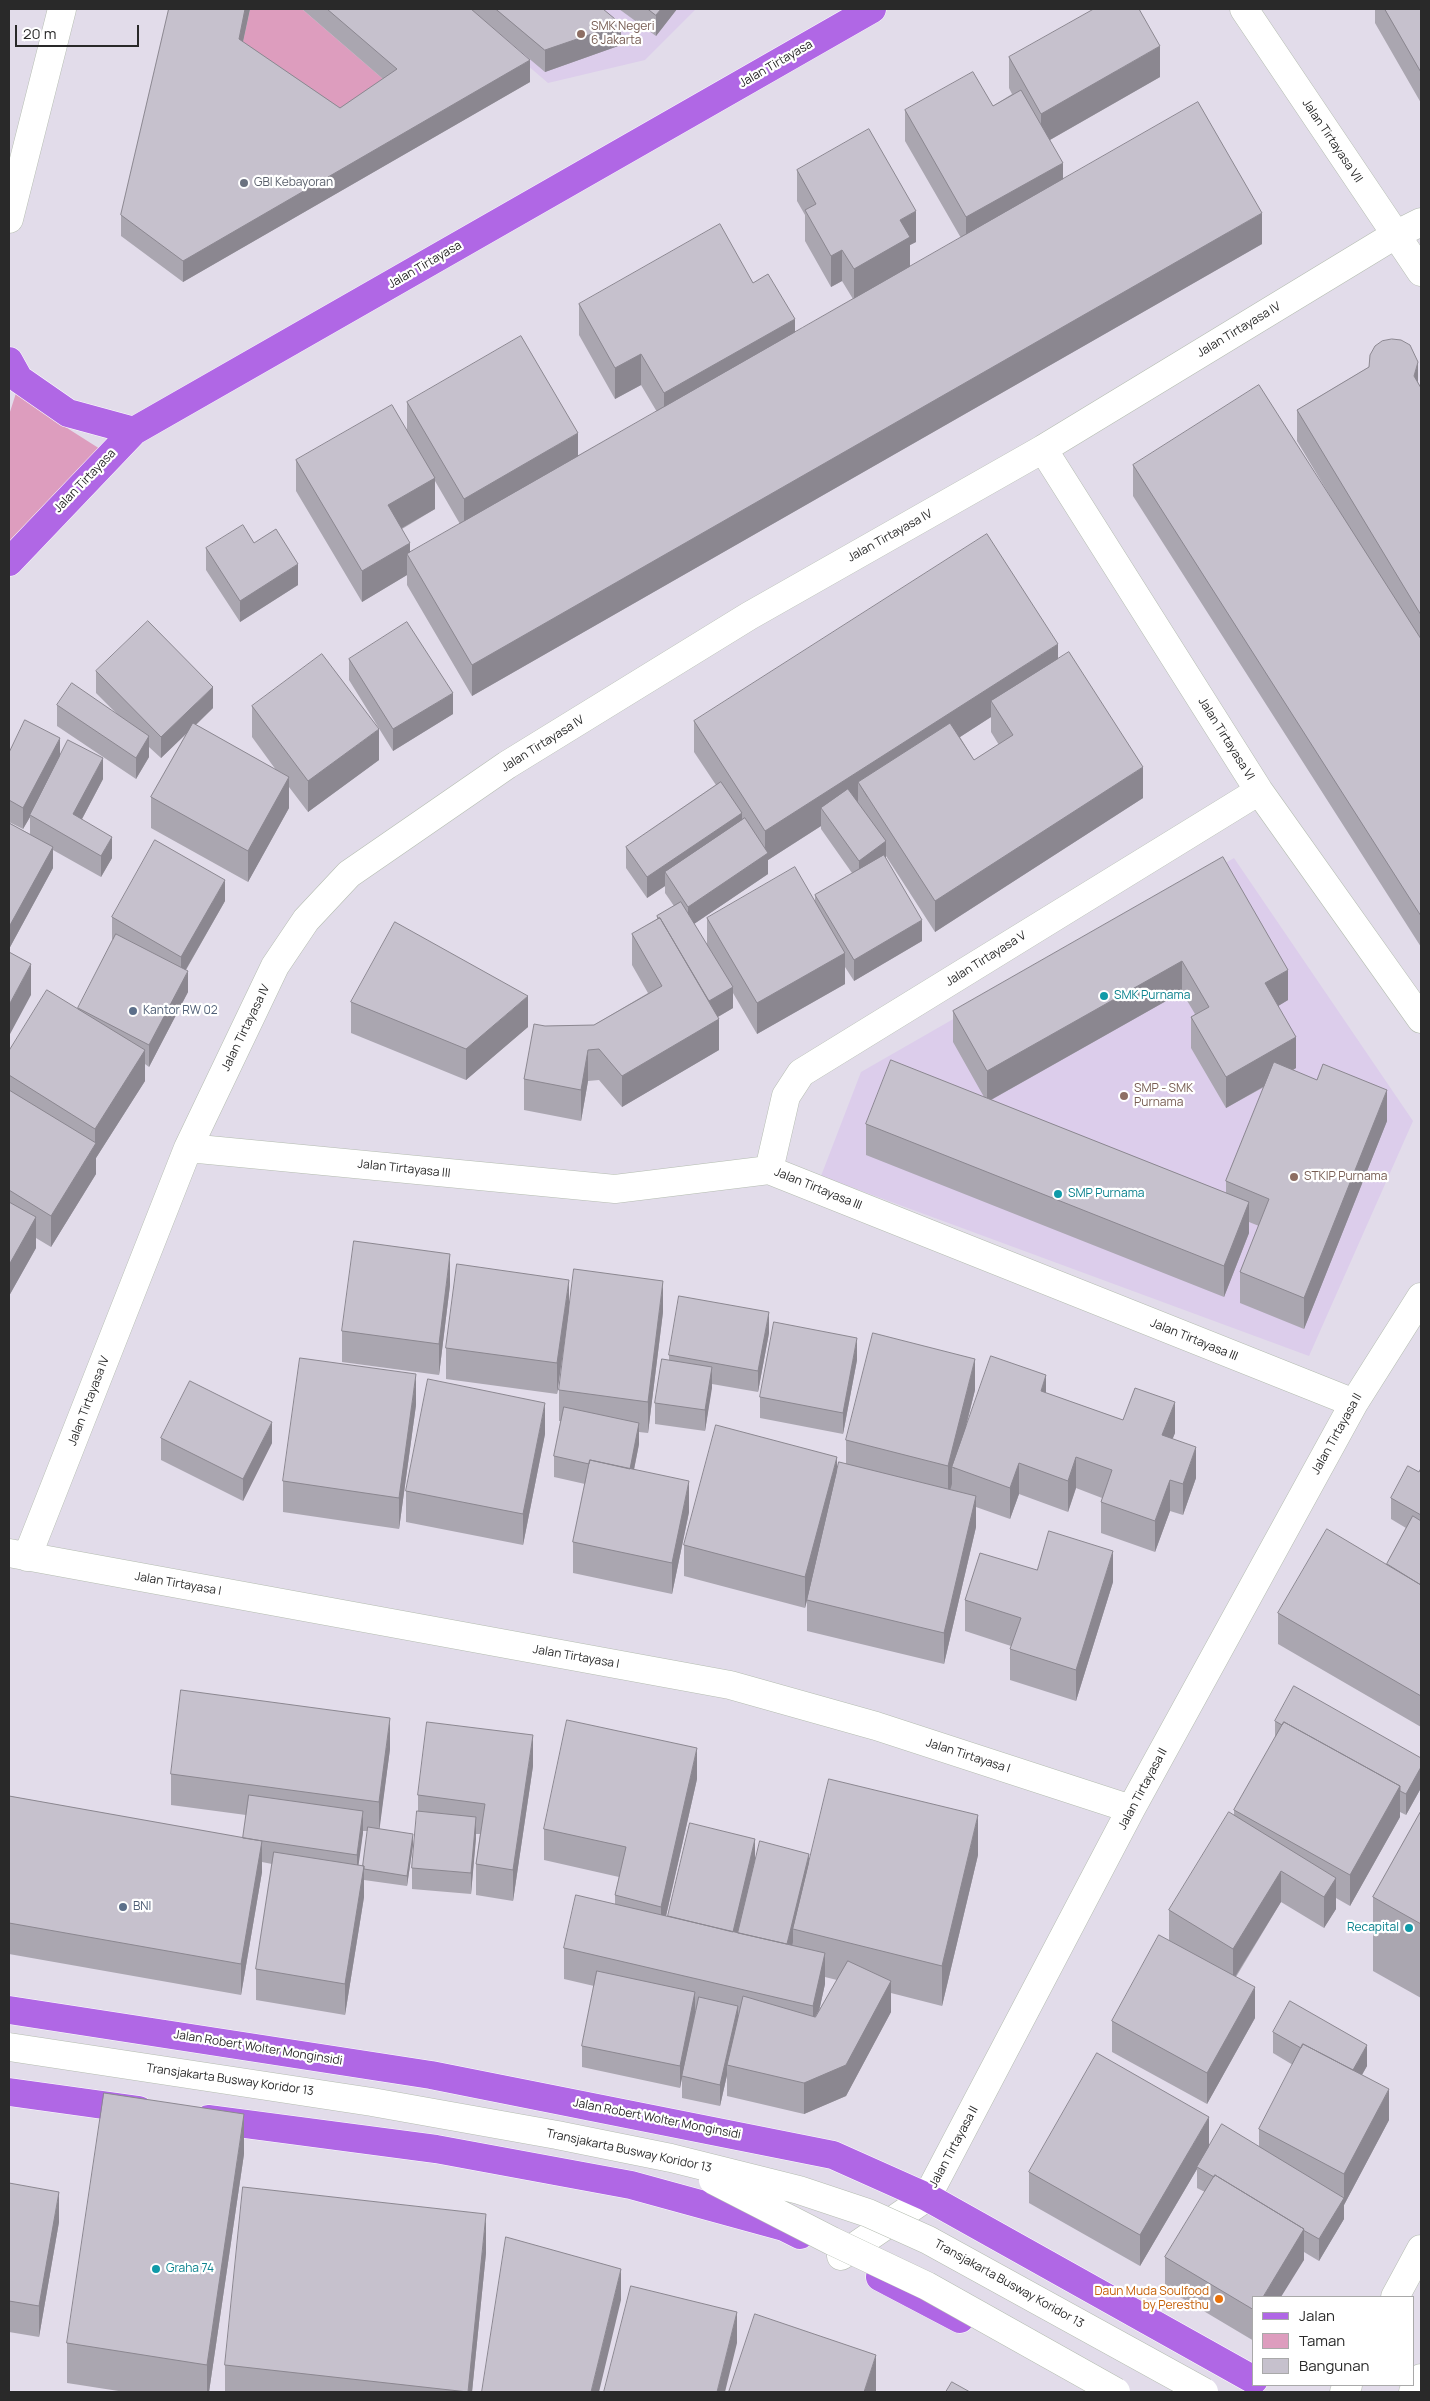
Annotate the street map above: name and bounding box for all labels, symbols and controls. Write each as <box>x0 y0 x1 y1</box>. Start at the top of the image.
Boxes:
scale bar <box>18 15 141 47</box>
place label: SMK Negeri 6 Jakarta <box>591 20 654 48</box>
text: 20 m <box>23 23 56 44</box>
marker: SMK Negeri 6 Jakarta <box>575 28 587 40</box>
street label: Jalan Tirtayasa <box>737 37 815 91</box>
street label: Jalan Tirtayasa VII <box>1299 97 1365 185</box>
place label: GBI Kebayoran <box>254 176 333 190</box>
marker: GBI Kebayoran <box>238 177 250 189</box>
street label: Jalan Tirtayasa <box>386 238 464 292</box>
street label: Jalan Tirtayasa IV <box>1195 299 1283 361</box>
street label: Jalan Tirtayasa <box>51 446 119 516</box>
street label: Jalan Tirtayasa IV <box>845 507 935 565</box>
street label: Jalan Tirtayasa VI <box>1195 695 1257 783</box>
street label: Jalan Tirtayasa IV <box>499 713 587 775</box>
street label: Jalan Tirtayasa V <box>943 929 1029 989</box>
street label: Jalan Tirtayasa IV <box>219 982 273 1074</box>
place label: SMK Purnama <box>1114 989 1190 1003</box>
marker: SMK Purnama <box>1098 990 1110 1002</box>
place label: Kantor RW 02 <box>143 1004 218 1018</box>
marker: Kantor RW 02 <box>127 1005 139 1017</box>
place label: SMP - SMK Purnama <box>1134 1082 1193 1110</box>
marker: SMP - SMK Purnama <box>1118 1090 1130 1102</box>
street label: Jalan Tirtayasa III <box>357 1157 451 1181</box>
street label: Jalan Tirtayasa III <box>772 1165 864 1213</box>
place label: STKIP Purnama <box>1304 1170 1387 1184</box>
marker: STKIP Purnama <box>1288 1171 1300 1183</box>
place label: SMP Purnama <box>1068 1187 1144 1201</box>
marker: SMP Purnama <box>1052 1188 1064 1200</box>
street label: Jalan Tirtayasa III <box>1148 1316 1240 1364</box>
street label: Jalan Tirtayasa IV <box>65 1354 113 1448</box>
street label: Jalan Tirtayasa II <box>1309 1391 1365 1477</box>
street label: Jalan Tirtayasa I <box>134 1569 222 1599</box>
street label: Jalan Tirtayasa I <box>532 1642 620 1672</box>
street label: Jalan Tirtayasa I <box>924 1736 1012 1776</box>
street label: Jalan Tirtayasa II <box>1115 1746 1171 1832</box>
place label: BNI <box>133 1900 151 1914</box>
marker: BNI <box>117 1901 129 1913</box>
place label: Recapital <box>1347 1921 1399 1935</box>
marker: Recapital <box>1403 1922 1415 1934</box>
street label: Jalan Robert Wolter Monginsidi <box>173 2028 343 2068</box>
street label: Transjakarta Busway Koridor 13 <box>145 2061 315 2099</box>
street label: Jalan Robert Wolter Monginsidi <box>572 2096 742 2142</box>
street label: Jalan Tirtayasa II <box>926 2104 982 2190</box>
street label: Transjakarta Busway Koridor 13 <box>545 2126 713 2176</box>
street label: Transjakarta Busway Koridor 13 <box>932 2237 1086 2331</box>
place label: Graha 74 <box>166 2262 214 2276</box>
marker: Graha 74 <box>150 2263 162 2275</box>
place label: Daun Muda Soulfood by Peresthu <box>1094 2285 1209 2313</box>
marker: Daun Muda Soulfood by Peresthu <box>1213 2293 1225 2305</box>
legend <box>1252 2296 1415 2386</box>
text: Jalan <box>1299 2305 1335 2326</box>
text: Taman <box>1299 2330 1345 2351</box>
text: Bangunan <box>1299 2355 1369 2376</box>

